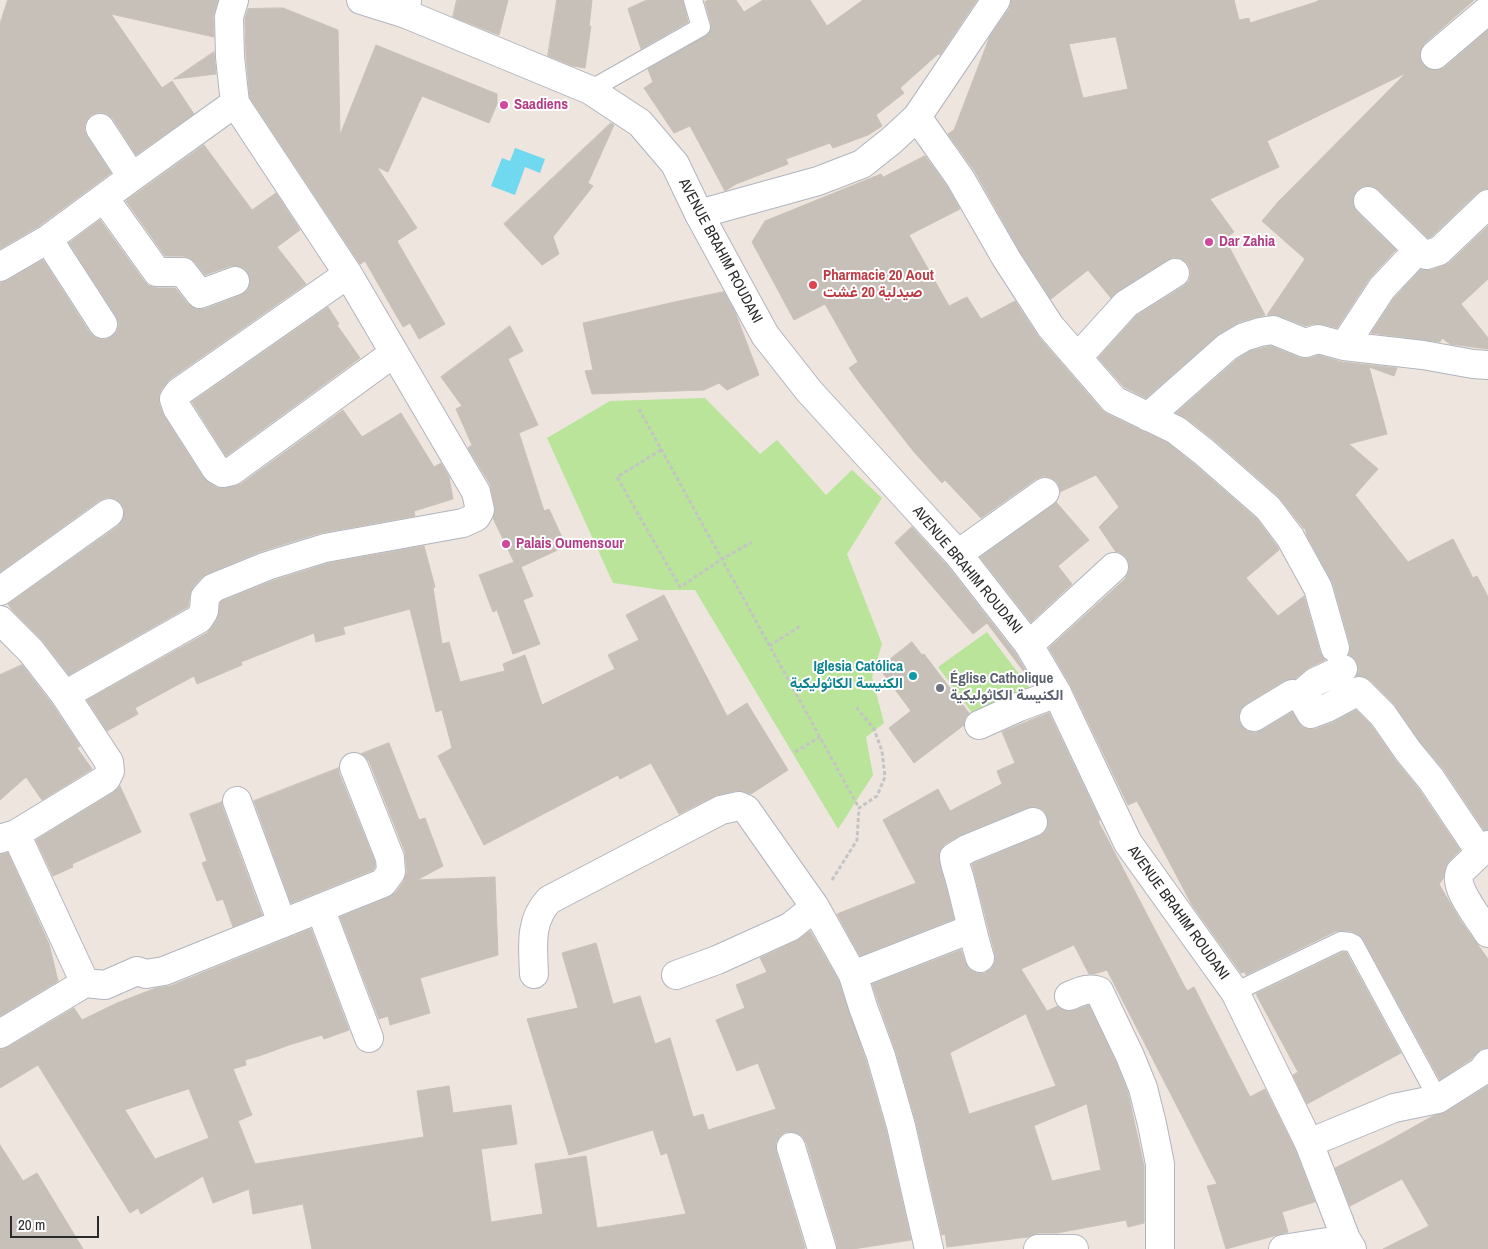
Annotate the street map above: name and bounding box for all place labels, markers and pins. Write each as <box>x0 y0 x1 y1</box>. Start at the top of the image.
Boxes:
place label: Saadiens <box>514 96 568 114</box>
marker: Saadiens <box>498 99 510 111</box>
place label: Dar Zahia <box>1219 233 1275 251</box>
marker: Dar Zahia <box>1203 236 1215 248</box>
place label: Pharmacie 20 Aout صيدلية 20 غشت <box>823 267 934 302</box>
marker: Pharmacie 20 Aout صيدلية 20 غشت <box>807 279 819 291</box>
place label: Palais Oumensour <box>516 535 624 553</box>
marker: Palais Oumensour <box>500 538 512 550</box>
place label: Iglesia Católica الكنيسة الكاثوليكية <box>790 658 903 693</box>
marker: Iglesia Católica الكنيسة الكاثوليكية <box>907 670 919 682</box>
place label: Église Catholique الكنيسة الكاثوليكية <box>950 670 1063 705</box>
marker: Église Catholique الكنيسة الكاثوليكية <box>934 682 946 694</box>

